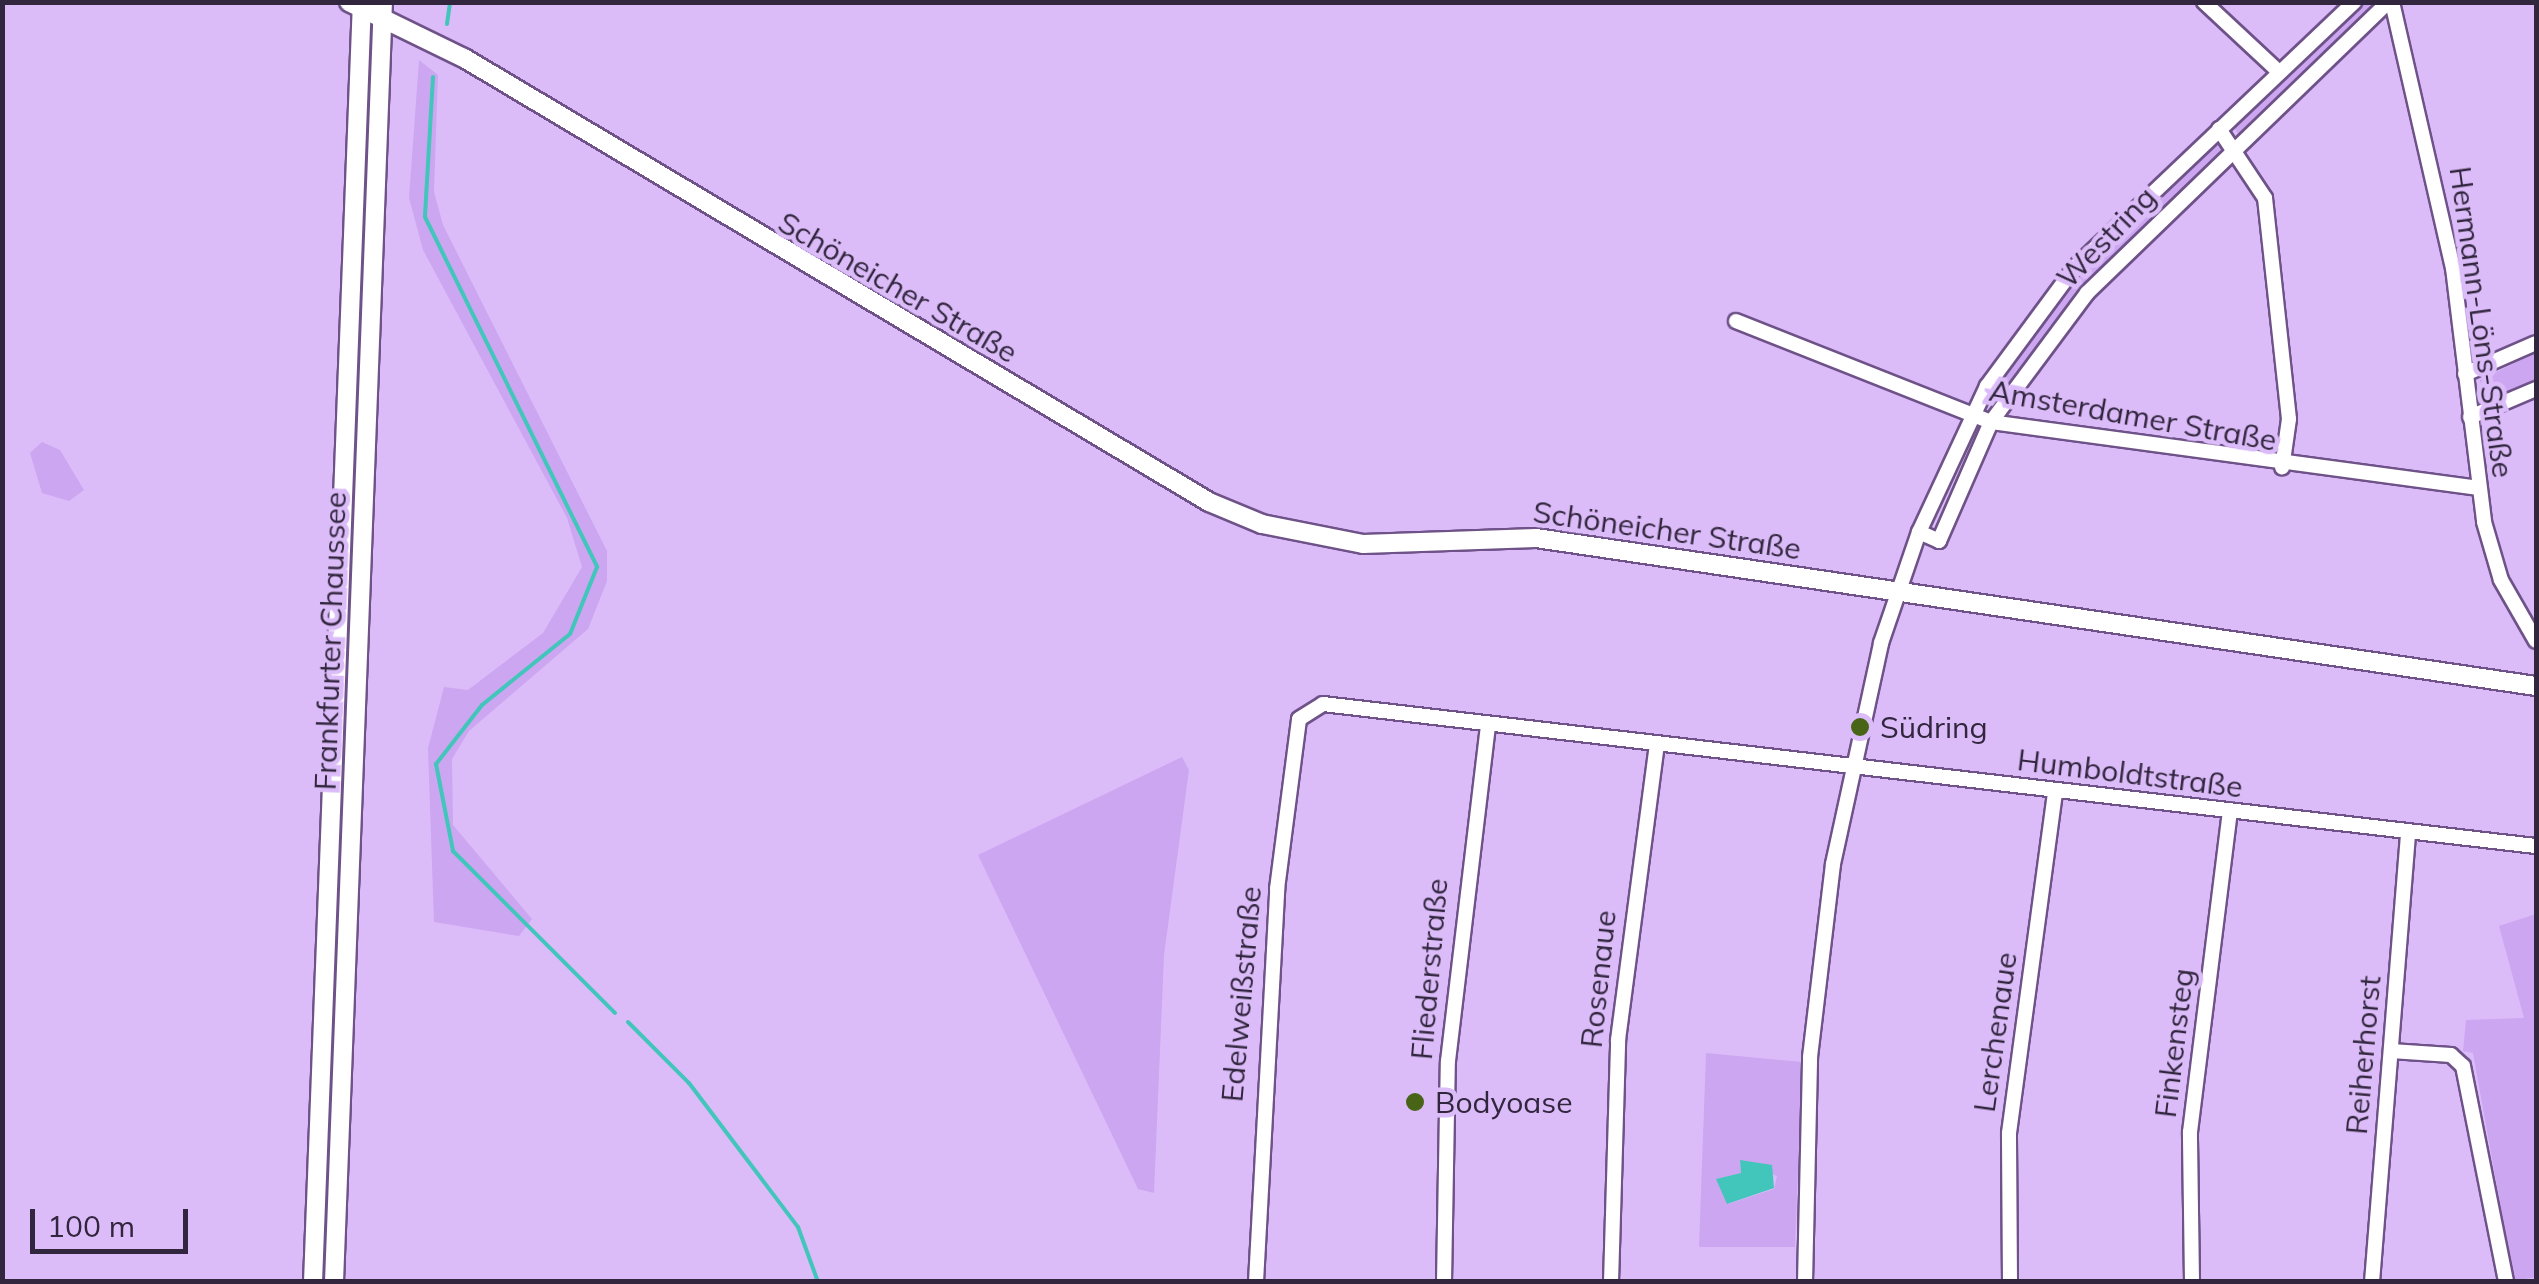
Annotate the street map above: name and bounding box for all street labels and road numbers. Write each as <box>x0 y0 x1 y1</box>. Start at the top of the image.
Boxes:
street label: Hermann-Löns-Straße <box>2442 164 2522 480</box>
street label: Westring <box>2049 179 2163 295</box>
street label: Schöneicher Straße <box>772 204 1024 370</box>
street label: Amsterdamer Straße <box>1987 372 2279 458</box>
street label: Frankfurter Chaussee <box>307 491 353 791</box>
street label: Schöneicher Straße <box>1531 493 1803 567</box>
street label: Humboldtstraße <box>2015 741 2245 805</box>
street label: Fliederstraße <box>1403 877 1455 1061</box>
street label: Edelweißstraße <box>1214 885 1268 1103</box>
street label: Rosenaue <box>1573 909 1623 1049</box>
street label: Lerchenaue <box>1966 950 2024 1114</box>
street label: Finkensteg <box>2147 966 2201 1120</box>
street label: Reiherhorst <box>2338 974 2388 1136</box>

